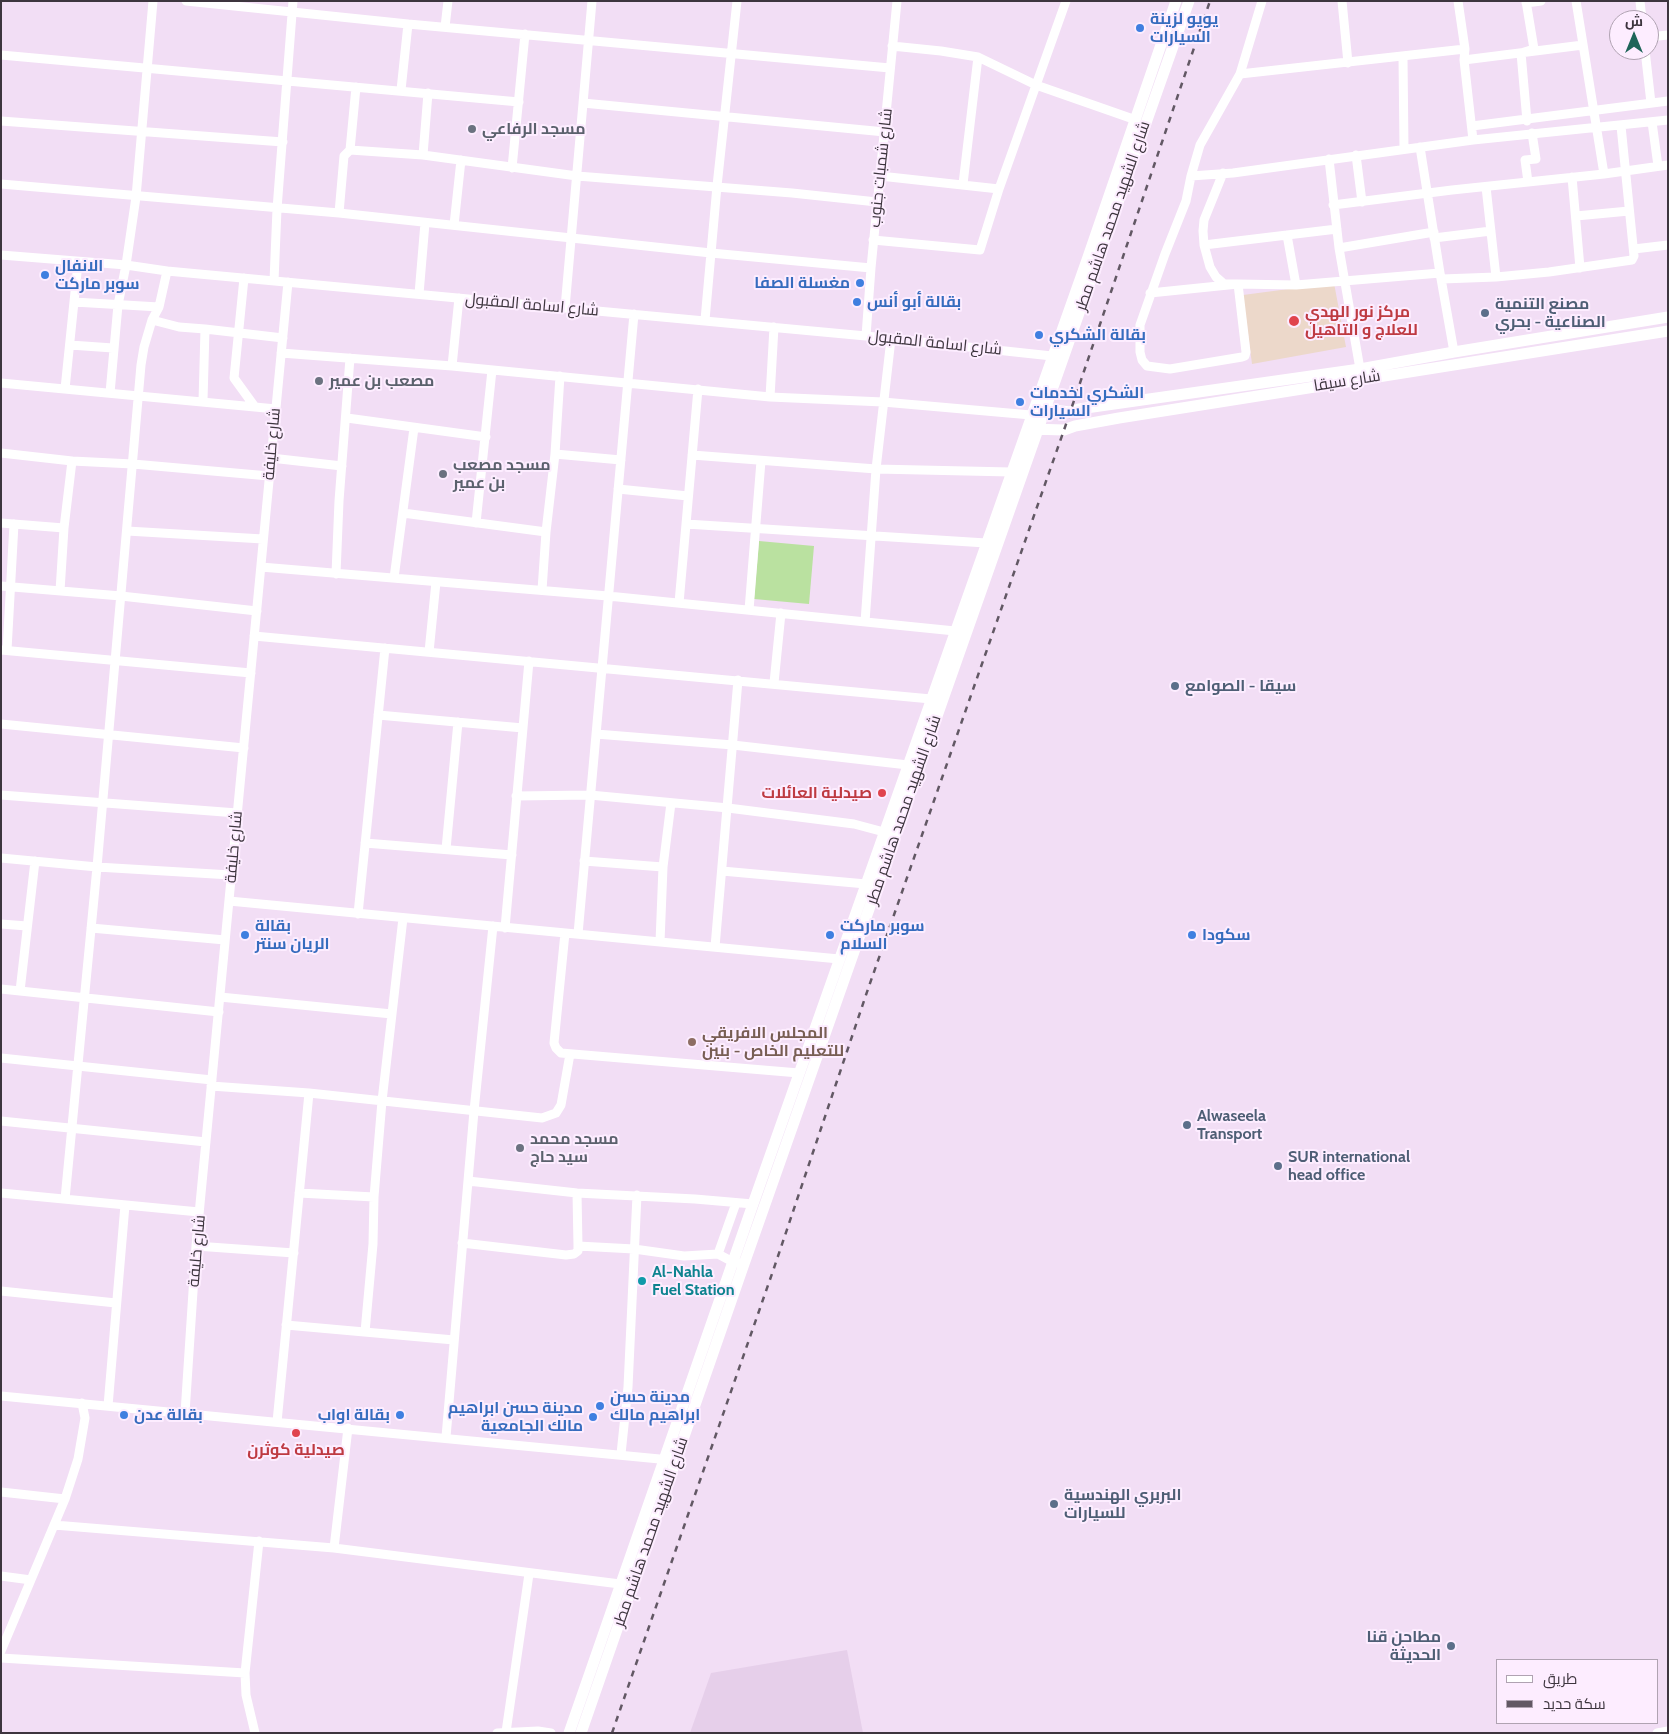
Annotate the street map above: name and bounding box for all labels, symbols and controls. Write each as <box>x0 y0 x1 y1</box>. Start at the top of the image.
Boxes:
place label: يويو لزينة السيارات <box>1150 9 1218 47</box>
north arrow <box>1609 10 1659 60</box>
text: ش <box>1625 12 1643 30</box>
marker: يويو لزينة السيارات <box>1134 22 1146 34</box>
street label: شارع شمبات جنوب <box>865 107 897 229</box>
place label: مسجد الرفاعي <box>482 119 586 139</box>
street label: شارع الشهيد محمد هاشم مطر <box>1071 119 1155 313</box>
marker: مسجد الرفاعي <box>466 123 478 135</box>
place label: الانفال سوبر ماركت <box>55 256 140 294</box>
marker: الانفال سوبر ماركت <box>39 269 51 281</box>
place label: مغسلة الصفا <box>754 273 850 293</box>
marker: مغسلة الصفا <box>854 277 866 289</box>
street label: شارع اسامة المقبول <box>464 290 600 320</box>
place label: بقالة أبو أنس <box>867 292 961 312</box>
place label: مصنع التنمية الصناعية - بحري <box>1495 294 1606 332</box>
marker: بقالة أبو أنس <box>851 296 863 308</box>
place label: مركز نور الهدي للعلاج و التاهيل <box>1305 302 1418 340</box>
marker: مصنع التنمية الصناعية - بحري <box>1479 307 1491 319</box>
marker: مركز نور الهدي للعلاج و التاهيل <box>1287 314 1301 328</box>
place label: بقالة الشكري <box>1049 325 1146 345</box>
street label: شارع اسامة المقبول <box>867 326 1003 360</box>
marker: بقالة الشكري <box>1033 329 1045 341</box>
street label: شارع سيقا <box>1312 366 1382 396</box>
place label: مصعب بن عمير <box>329 371 434 391</box>
marker: مصعب بن عمير <box>313 375 325 387</box>
place label: الشكري لخدمات السيارات <box>1030 383 1144 421</box>
marker: الشكري لخدمات السيارات <box>1014 396 1026 408</box>
street label: شارع خليفة <box>259 407 285 481</box>
place label: مسجد مصعب بن عمير <box>453 455 551 493</box>
marker: مسجد مصعب بن عمير <box>437 468 449 480</box>
place label: سيقا - الصوامع <box>1185 676 1296 696</box>
marker: سيقا - الصوامع <box>1169 680 1181 692</box>
street label: شارع الشهيد محمد هاشم مطر <box>862 713 946 907</box>
place label: صيدلية العائلات <box>762 783 872 803</box>
marker: صيدلية العائلات <box>876 787 888 799</box>
street label: شارع خليفة <box>221 810 247 884</box>
place label: بقالة الريان سنتر <box>255 916 330 954</box>
place label: سوبر ماركت السلام <box>840 916 925 954</box>
place label: سكودا <box>1202 925 1251 945</box>
marker: بقالة الريان سنتر <box>239 929 251 941</box>
marker: سوبر ماركت السلام <box>824 929 836 941</box>
marker: سكودا <box>1186 929 1198 941</box>
place label: المجلس الافريقي للتعليم الخاص - بنين <box>702 1023 844 1061</box>
marker: المجلس الافريقي للتعليم الخاص - بنين <box>686 1036 698 1048</box>
place label: Alwaseela Transport <box>1197 1106 1266 1144</box>
marker: Alwaseela Transport <box>1181 1119 1193 1131</box>
place label: مسجد محمد سيد حاج <box>530 1129 619 1167</box>
marker: مسجد محمد سيد حاج <box>514 1142 526 1154</box>
place label: SUR international head office <box>1288 1147 1410 1185</box>
marker: SUR international head office <box>1272 1160 1284 1172</box>
street label: شارع خليفة <box>184 1214 210 1288</box>
place label: Al-Nahla Fuel Station <box>652 1262 735 1300</box>
marker: Al-Nahla Fuel Station <box>636 1275 648 1287</box>
place label: مدينة حسن ابراهيم مالك <box>610 1387 700 1425</box>
place label: مدينة حسن ابراهيم مالك الجامعية <box>448 1398 583 1436</box>
marker: مدينة حسن ابراهيم مالك <box>594 1400 606 1412</box>
place label: بقالة عدن <box>134 1405 203 1425</box>
place label: بقالة اواب <box>318 1405 390 1425</box>
marker: بقالة عدن <box>118 1409 130 1421</box>
marker: بقالة اواب <box>394 1409 406 1421</box>
marker: مدينة حسن ابراهيم مالك الجامعية <box>587 1411 599 1423</box>
marker: صيدلية كوثرن <box>290 1427 302 1439</box>
street label: شارع الشهيد محمد هاشم مطر <box>609 1435 693 1629</box>
place label: صيدلية كوثرن <box>247 1440 345 1460</box>
place label: البربري الهندسية للسيارات <box>1064 1485 1181 1523</box>
marker: البربري الهندسية للسيارات <box>1048 1498 1060 1510</box>
place label: مطاحن قنا الحديثة <box>1367 1627 1441 1665</box>
marker: مطاحن قنا الحديثة <box>1445 1640 1457 1652</box>
legend <box>1496 1659 1659 1724</box>
text: طريق <box>1543 1670 1577 1688</box>
text: سكة حديد <box>1543 1695 1606 1713</box>

